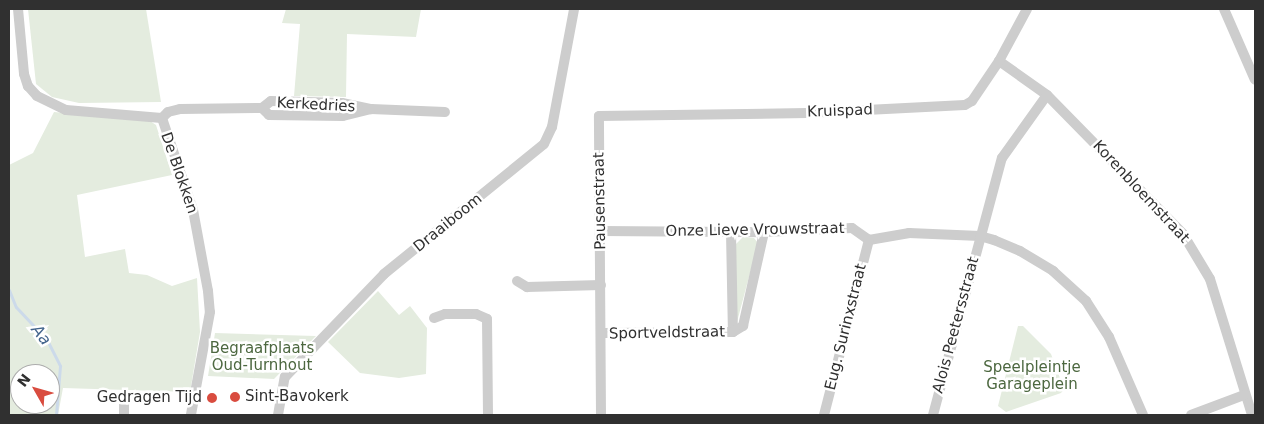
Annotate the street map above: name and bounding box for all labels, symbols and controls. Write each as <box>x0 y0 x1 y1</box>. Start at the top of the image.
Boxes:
street label: Kerkedries <box>276 94 356 116</box>
street label: Kruispad <box>807 101 873 121</box>
street label: De Blokken <box>157 130 201 216</box>
street label: Korenbloemstraat <box>1089 137 1193 247</box>
street label: Pausenstraat <box>590 152 610 250</box>
street label: Draaiboom <box>410 190 486 256</box>
street label: Onze Lieve Vrouwstraat <box>665 219 845 241</box>
street label: Alois Peetersstraat <box>929 255 983 395</box>
street label: Eug. Surinxstraat <box>822 262 870 392</box>
water label: Aa <box>27 321 55 349</box>
street label: Sportveldstraat <box>609 323 725 343</box>
park label: Begraafplaats Oud-Turnhout <box>210 339 314 374</box>
park label: Speelpleintje Garageplein <box>983 358 1081 393</box>
north arrow <box>10 364 60 414</box>
text: N <box>14 371 34 390</box>
place label: Sint-Bavokerk <box>245 388 349 406</box>
place label: Gedragen Tijd <box>97 389 202 407</box>
marker: Sint-Bavokerk <box>229 391 241 403</box>
marker: Gedragen Tijd <box>206 392 218 404</box>

